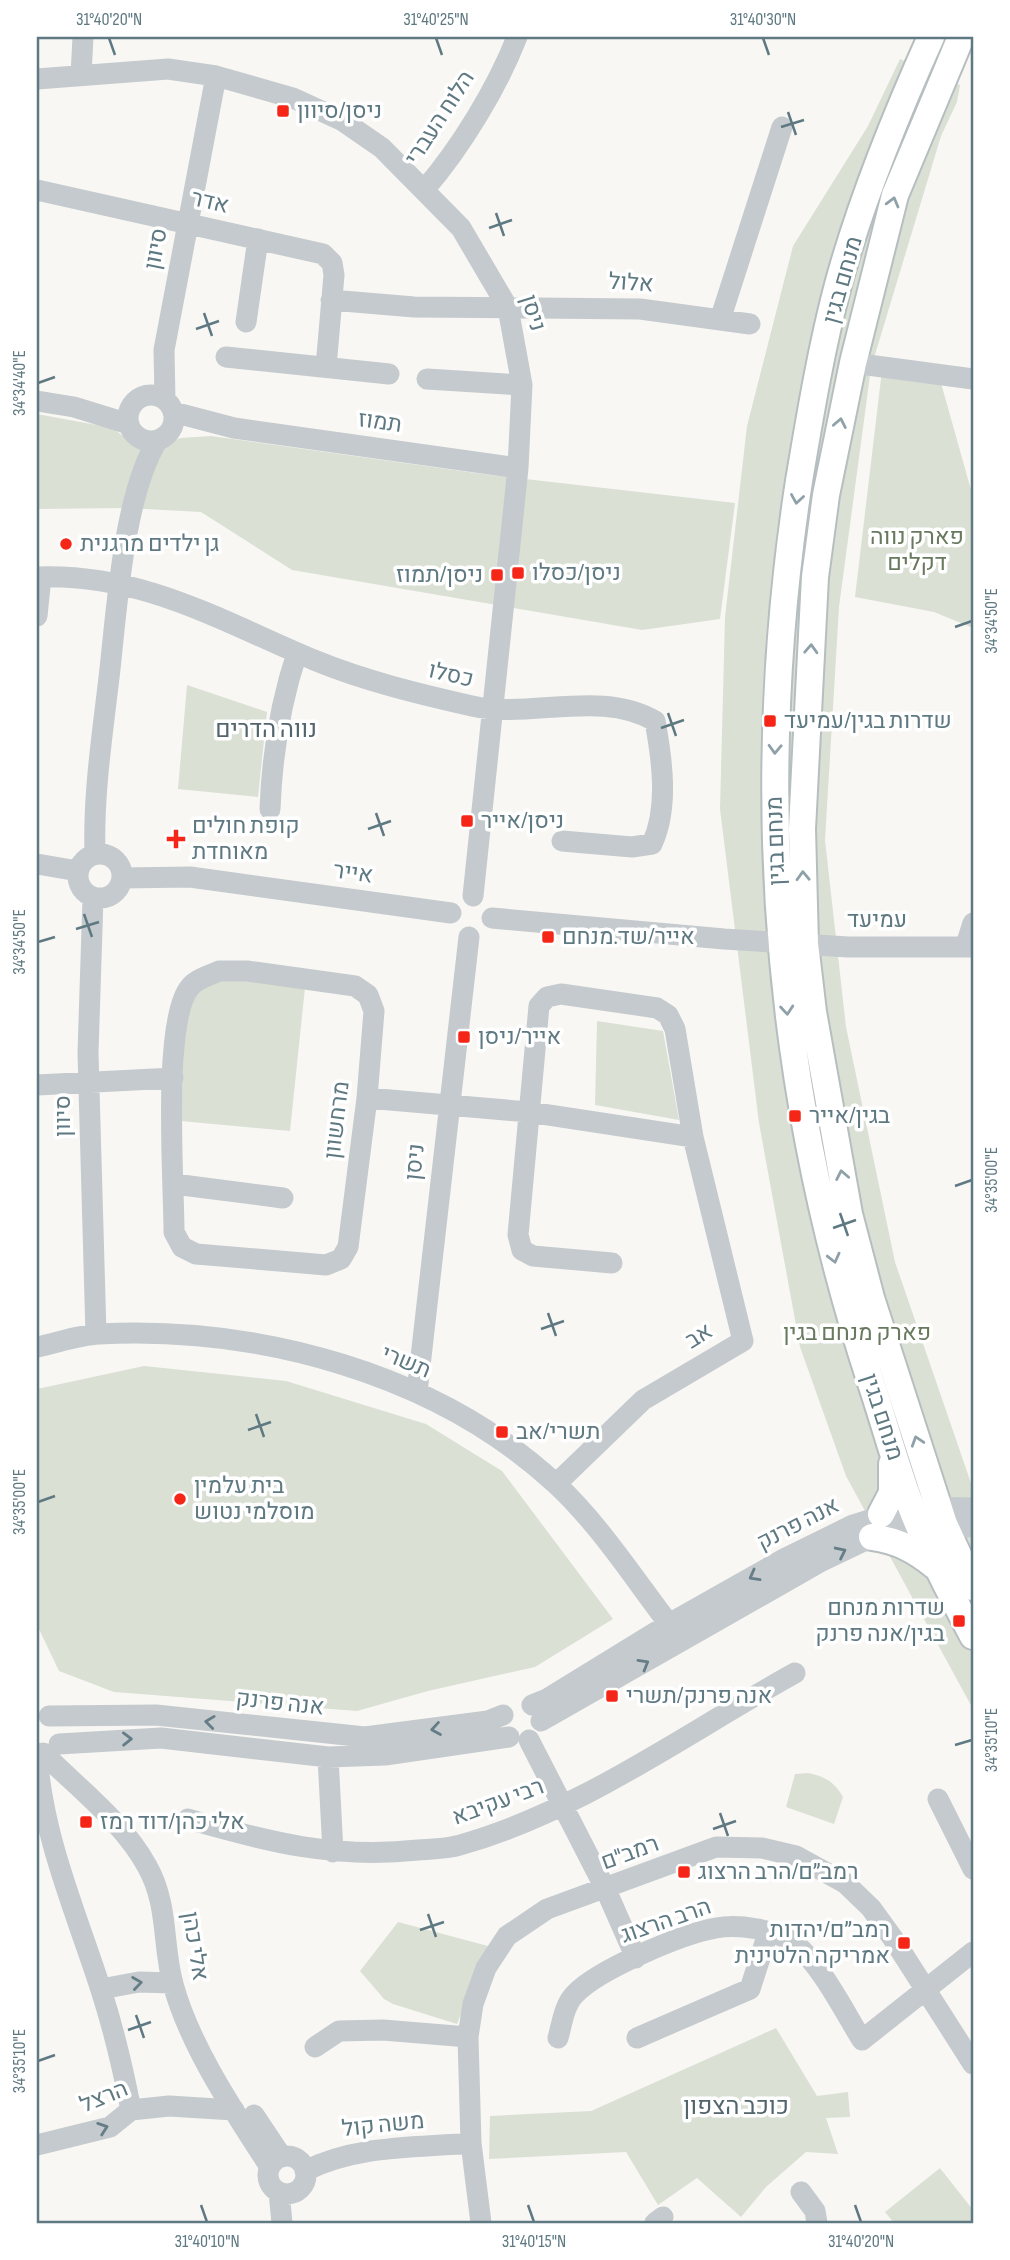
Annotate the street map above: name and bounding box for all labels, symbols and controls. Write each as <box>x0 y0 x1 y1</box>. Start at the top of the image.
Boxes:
text: 31°40'20"N <box>76 9 142 30</box>
text: 31°40'25"N <box>403 9 469 30</box>
text: 31°40'30"N <box>730 9 796 30</box>
street label: הלוח העברי <box>399 66 481 170</box>
place label: ניסן/סיוון <box>297 97 382 125</box>
marker: ניסן/סיוון <box>275 103 291 119</box>
street label: אדר <box>188 184 232 220</box>
one-way arrow <box>885 196 900 208</box>
street label: סיוון <box>138 226 174 272</box>
street label: מנחם בגין <box>817 233 869 327</box>
street label: אלול <box>607 267 655 299</box>
street label: ניסן <box>514 291 552 335</box>
text: 34°34'40"E <box>9 350 30 416</box>
street label: תמוז <box>356 405 404 439</box>
one-way arrow <box>832 417 847 429</box>
one-way arrow <box>790 493 805 504</box>
park label: פארק נווה דקלים <box>870 523 964 577</box>
place label: גן ילדים מרגנית <box>80 530 220 558</box>
marker: גן ילדים מרגנית <box>58 536 74 552</box>
place label: ניסן/כסלו <box>532 559 621 587</box>
place label: ניסן/תמוז <box>396 561 483 589</box>
marker: ניסן/כסלו <box>510 565 526 581</box>
marker: ניסן/תמוז <box>489 567 505 583</box>
text: 34°34'50"E <box>981 588 1002 654</box>
one-way arrow <box>803 643 818 654</box>
street label: כסלו <box>426 656 476 694</box>
place label: שדרות בגין/עמיעד <box>784 707 952 735</box>
marker: שדרות בגין/עמיעד <box>762 713 778 729</box>
district label: נווה הדרים <box>215 715 317 744</box>
one-way arrow <box>767 744 782 755</box>
street label: מנחם בגין <box>760 796 792 886</box>
place label: ניסן/אייר <box>481 807 564 835</box>
place label: קופת חולים מאוחדת <box>192 812 300 866</box>
marker: ניסן/אייר <box>459 813 475 829</box>
marker: קופת חולים מאוחדת <box>166 829 186 849</box>
street label: אייר <box>331 856 375 890</box>
one-way arrow <box>796 870 811 881</box>
street label: עמיעד <box>847 906 907 934</box>
text: 34°34'50"E <box>9 909 30 975</box>
place label: אייר/שד.מנחם <box>562 923 695 951</box>
marker: אייר/שד.מנחם <box>540 929 556 945</box>
one-way arrow <box>779 1005 794 1016</box>
place label: אייר/ניסן <box>478 1023 561 1051</box>
marker: אייר/ניסן <box>456 1029 472 1045</box>
street label: מרחשוון <box>318 1079 356 1161</box>
street label: סיוון <box>49 1095 77 1137</box>
place label: בגין/אייר <box>809 1102 890 1130</box>
marker: בגין/אייר <box>787 1108 803 1124</box>
street label: ניסן <box>399 1142 431 1182</box>
text: 34°35'00"E <box>981 1147 1002 1213</box>
one-way arrow <box>835 1169 850 1181</box>
one-way arrow <box>826 1252 840 1264</box>
street label: אב <box>680 1317 718 1355</box>
park label: פארק מנחם בגין <box>783 1319 931 1347</box>
street label: תשרי <box>377 1339 435 1385</box>
street label: מנחם בגין <box>855 1370 909 1464</box>
place label: תשרי/אב <box>516 1418 600 1446</box>
marker: תשרי/אב <box>494 1424 510 1440</box>
one-way arrow <box>911 1436 925 1448</box>
text: 34°35'00"E <box>9 1469 30 1535</box>
place label: בית עלמין מוסלמי נטוש <box>194 1472 315 1526</box>
marker: בית עלמין מוסלמי נטוש <box>172 1491 188 1507</box>
street label: אנה פרנק <box>752 1491 844 1557</box>
one-way arrow <box>834 1546 846 1560</box>
one-way arrow <box>749 1568 761 1581</box>
place label: שדרות מנחם בגין/אנה פרנק <box>815 1594 945 1648</box>
marker: שדרות מנחם בגין/אנה פרנק <box>951 1613 967 1629</box>
one-way arrow <box>636 1659 649 1672</box>
place label: אנה פרנק/תשרי <box>626 1682 772 1710</box>
street label: אנה פרנק <box>234 1684 326 1722</box>
marker: אנה פרנק/תשרי <box>604 1688 620 1704</box>
text: 34°35'10"E <box>981 1708 1002 1772</box>
one-way arrow <box>204 1714 216 1729</box>
one-way arrow <box>430 1721 442 1736</box>
one-way arrow <box>122 1731 133 1747</box>
street label: רבי עקיבא <box>448 1773 548 1831</box>
place label: אלי כהן/דוד רמז <box>100 1808 245 1836</box>
marker: אלי כהן/דוד רמז <box>78 1814 94 1830</box>
street label: רמב"ם <box>597 1830 663 1876</box>
place label: רמב״ם/הרב הרצוג <box>698 1858 858 1886</box>
marker: רמב״ם/הרב הרצוג <box>676 1864 692 1880</box>
street label: הרב הרצוג <box>617 1893 715 1949</box>
street label: אלי כהן <box>176 1909 214 1983</box>
place label: רמב״ם/יהדות אמריקה הלטינית <box>735 1916 890 1970</box>
marker: רמב״ם/יהדות אמריקה הלטינית <box>896 1935 912 1951</box>
one-way arrow <box>131 1976 143 1991</box>
text: 34°35'10"E <box>9 2029 30 2093</box>
street label: הרצל <box>76 2075 132 2119</box>
district label: כוכב הצפון <box>683 2092 789 2121</box>
street label: משה קול <box>340 2107 426 2143</box>
one-way arrow <box>96 2122 108 2136</box>
text: 31°40'10"N <box>174 2231 240 2252</box>
text: 31°40'15"N <box>502 2231 566 2252</box>
text: 31°40'20"N <box>828 2231 894 2252</box>

